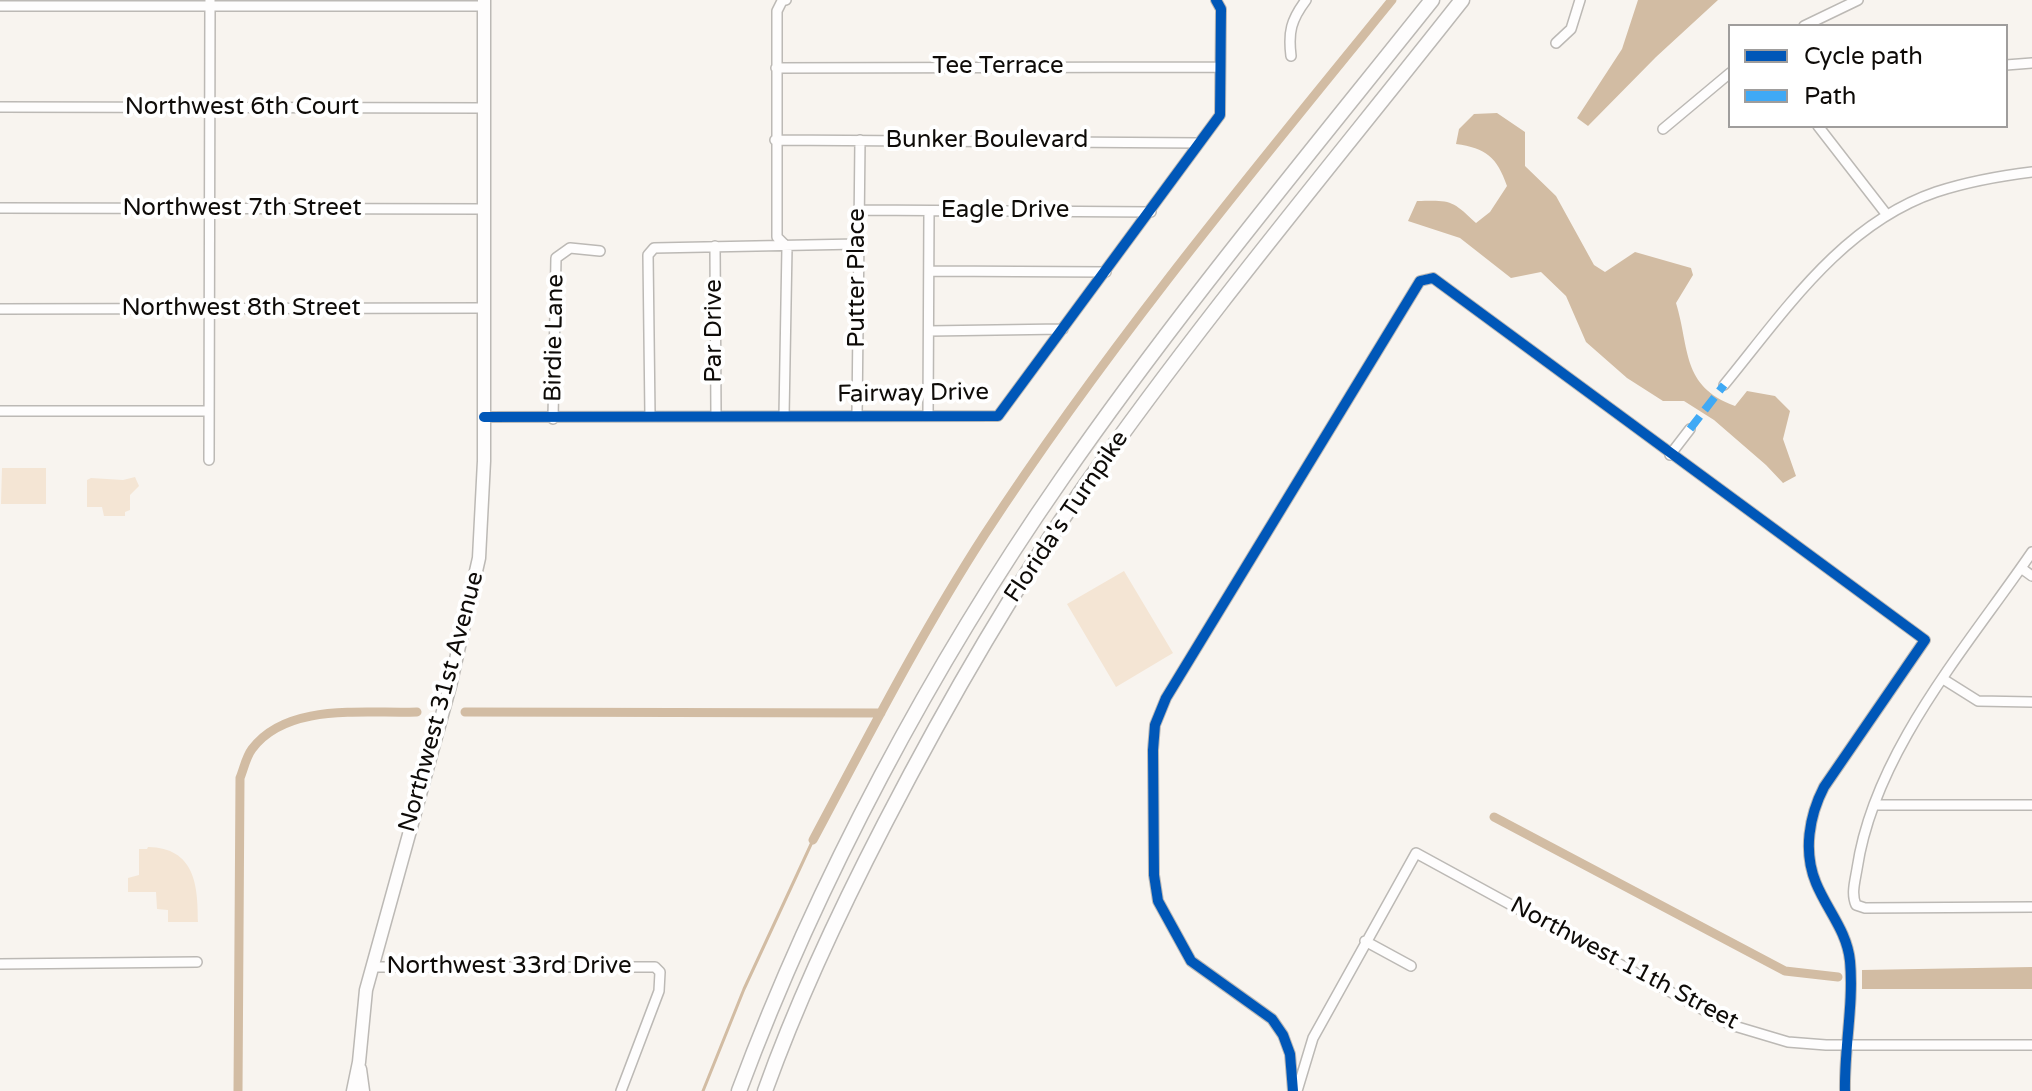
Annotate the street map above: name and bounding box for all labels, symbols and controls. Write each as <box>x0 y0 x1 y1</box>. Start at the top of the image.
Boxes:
legend <box>1728 24 2008 128</box>
text: Cycle path <box>1804 42 1923 71</box>
street label: Tee Terrace <box>932 53 1064 81</box>
text: Path <box>1804 82 1857 111</box>
street label: Northwest 6th Court <box>125 94 359 122</box>
street label: Bunker Boulevard <box>886 127 1088 155</box>
street label: Northwest 7th Street <box>122 195 362 223</box>
street label: Eagle Drive <box>941 197 1069 225</box>
street label: Putter Place <box>844 208 872 348</box>
street label: Birdie Lane <box>539 274 571 402</box>
street label: Par Drive <box>701 279 729 383</box>
street label: Northwest 8th Street <box>121 295 361 323</box>
street label: Fairway Drive <box>837 378 989 410</box>
street label: Florida's Turnpike <box>999 426 1135 608</box>
street label: Northwest 31st Avenue <box>393 569 491 835</box>
street label: Northwest 11th Street <box>1505 892 1743 1036</box>
street label: Northwest 33rd Drive <box>386 953 632 981</box>

